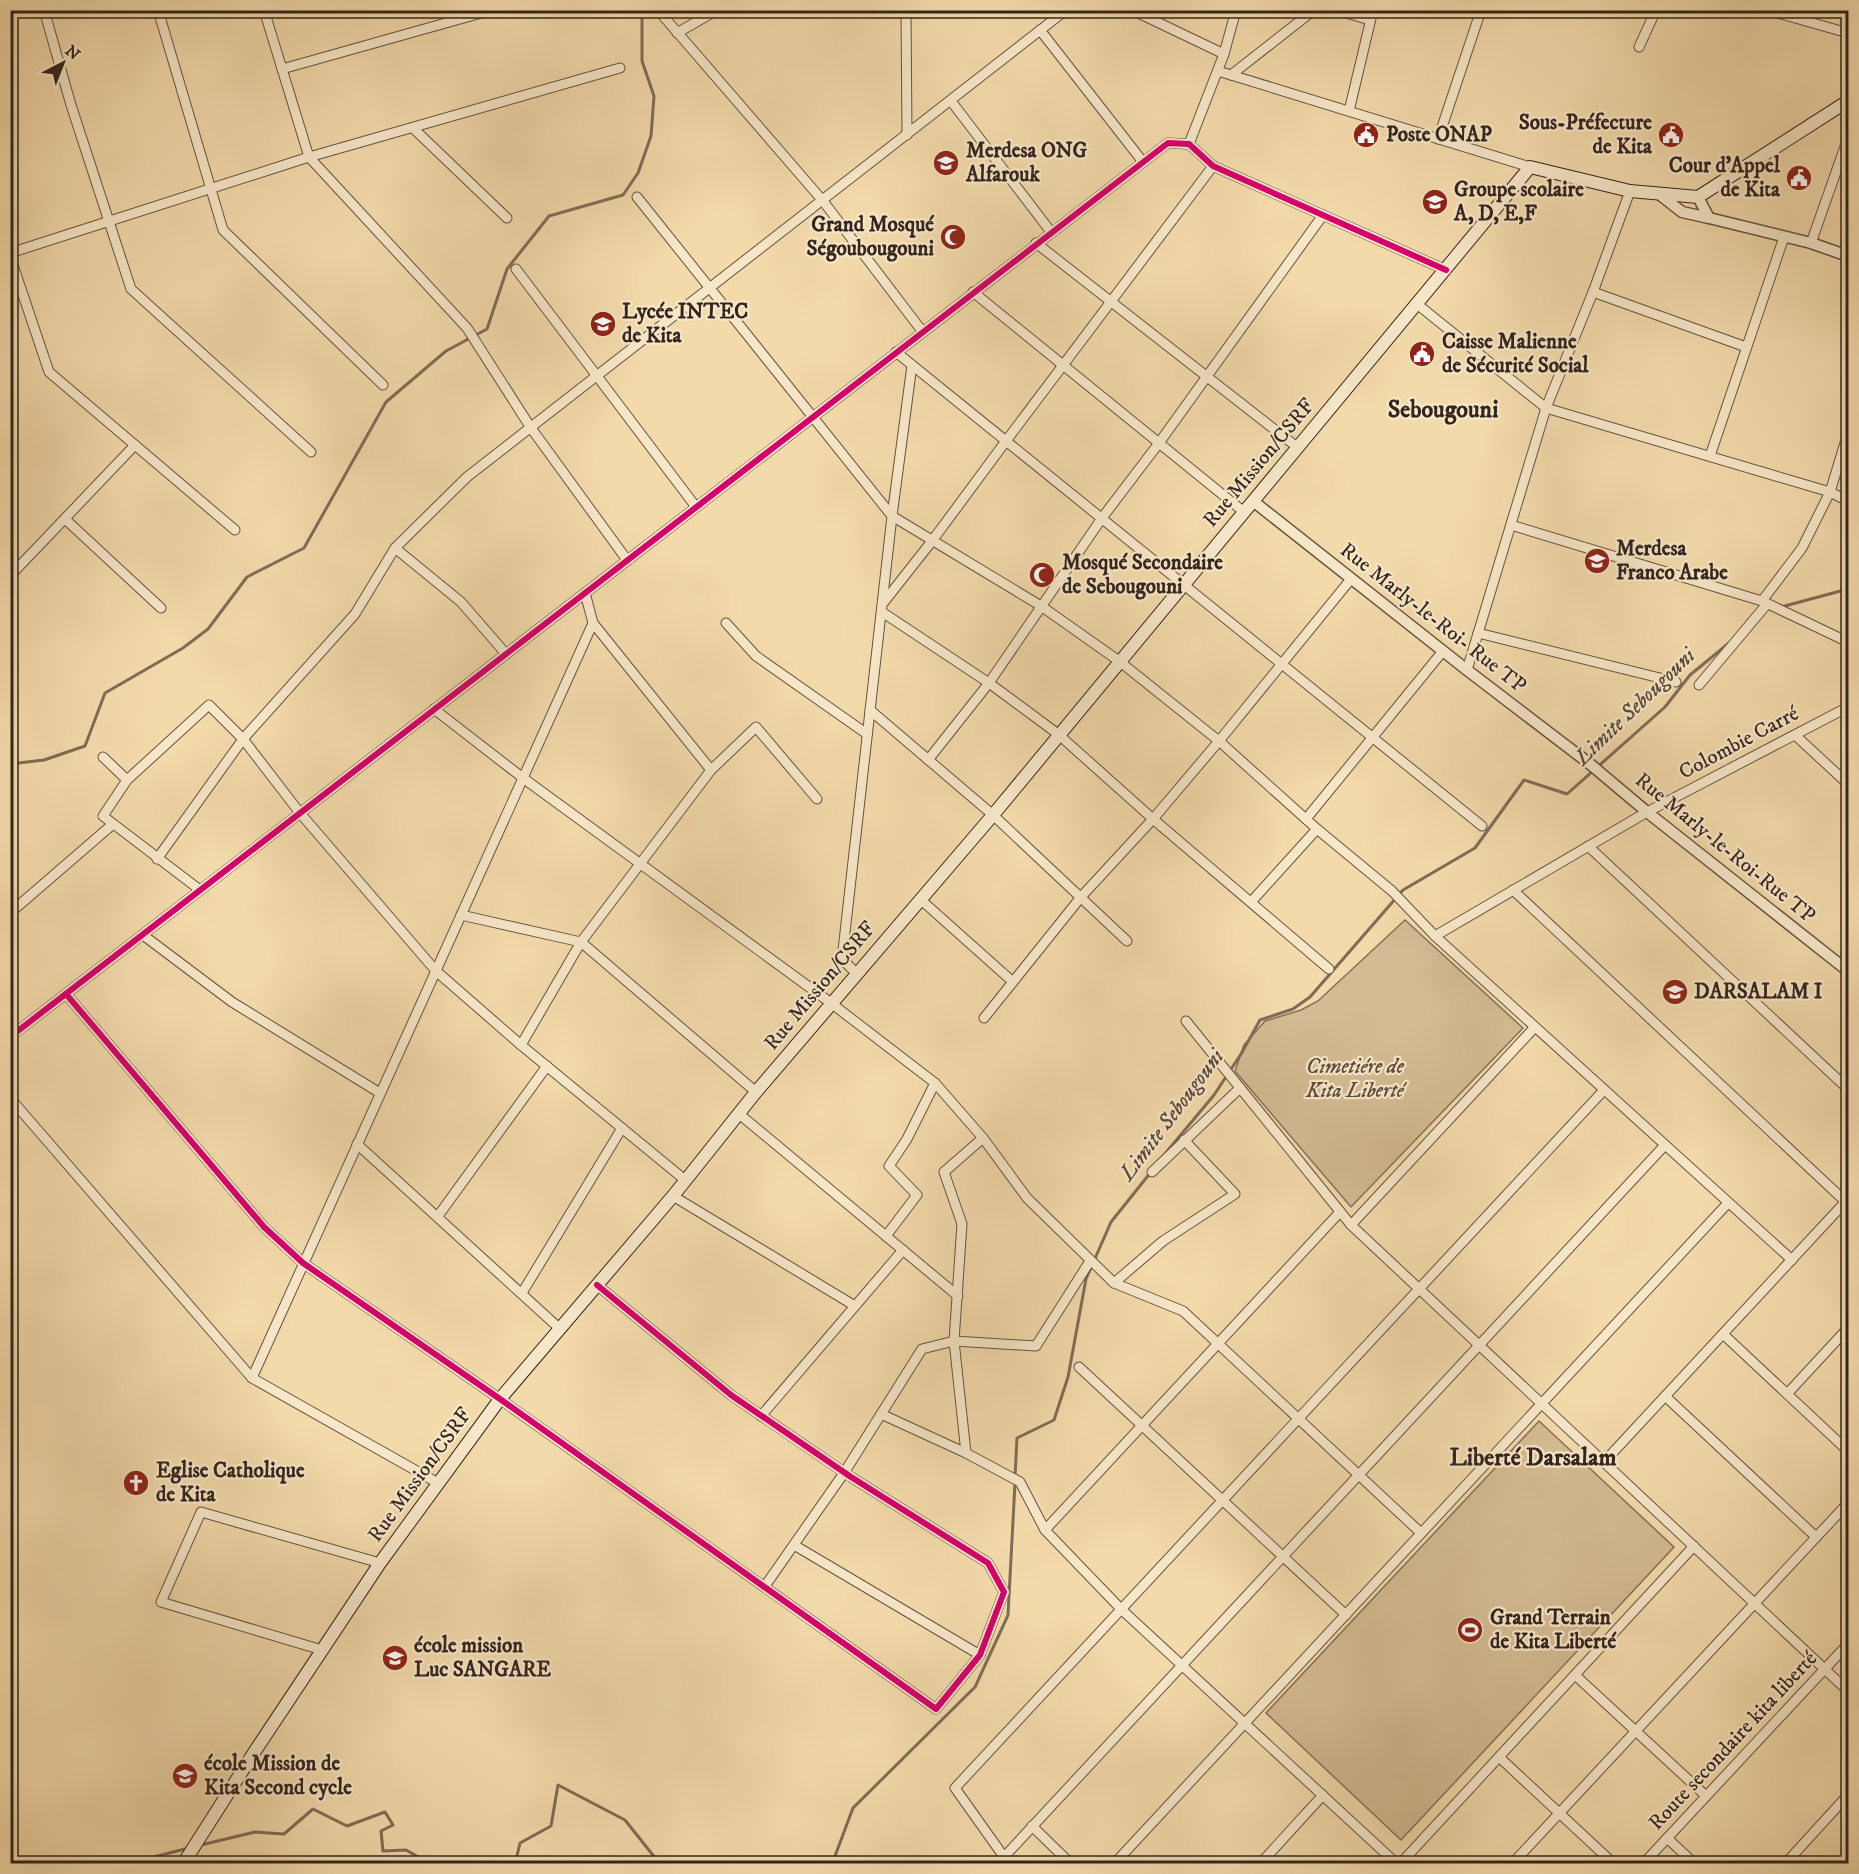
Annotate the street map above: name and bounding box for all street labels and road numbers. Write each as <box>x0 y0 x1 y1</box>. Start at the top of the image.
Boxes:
street label: Rue Mission/CSRF <box>1198 393 1320 533</box>
street label: Rue Marly-le-Roi- Rue TP <box>1335 537 1531 699</box>
street label: Colombie Carré <box>1675 700 1804 785</box>
street label: Rue Marly-le-Roi-Rue TP <box>1630 767 1820 929</box>
street label: Rue Mission/CSRF <box>759 916 881 1056</box>
street label: Rue Mission/CSRF <box>362 1403 478 1547</box>
street label: Route secondaire kita liberté <box>1643 1646 1823 1836</box>

